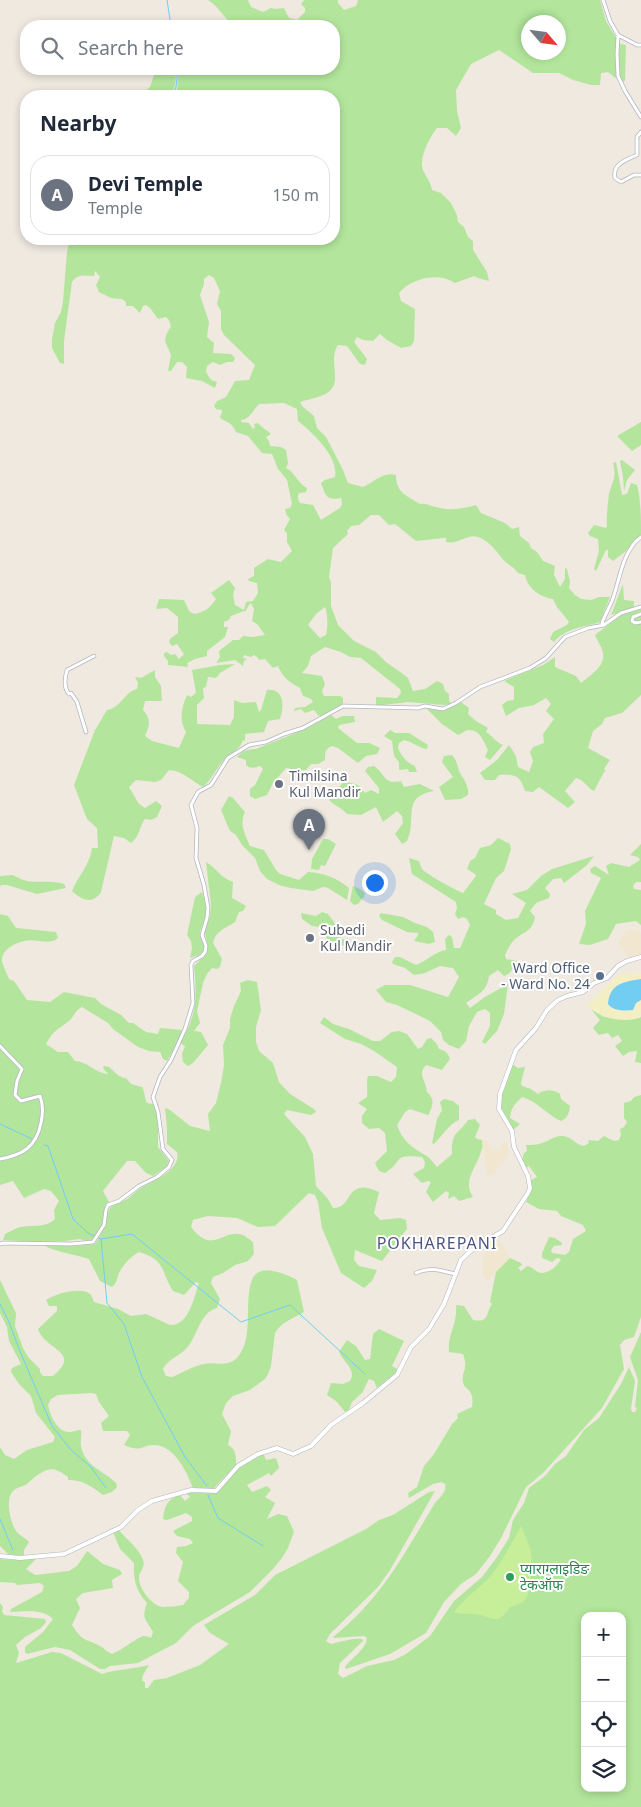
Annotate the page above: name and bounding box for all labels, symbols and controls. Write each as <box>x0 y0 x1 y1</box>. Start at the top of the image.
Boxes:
north arrow <box>521 15 566 60</box>
search box <box>20 20 340 75</box>
icon: search <box>38 34 66 62</box>
text: Search here <box>78 35 184 61</box>
text: Nearby <box>40 109 116 137</box>
text: Devi Temple <box>88 171 203 197</box>
text: A <box>51 184 63 206</box>
text: 150 m <box>272 184 319 206</box>
text: Temple <box>88 197 143 219</box>
place label: Timilsina Kul Mandir <box>289 766 361 801</box>
marker: Timilsina Kul Mandir <box>273 778 285 790</box>
pin: A <box>293 809 325 850</box>
your location <box>362 870 388 896</box>
place label: Subedi Kul Mandir <box>320 920 392 955</box>
marker: Subedi Kul Mandir <box>304 932 316 944</box>
place label: Ward Office - Ward No. 24 <box>501 958 590 993</box>
marker: Ward Office - Ward No. 24 <box>594 970 606 982</box>
district label: POKHAREPANI <box>377 1232 497 1254</box>
place label: प्याराग्लाइडिङ टेकऑफ <box>520 1559 590 1594</box>
marker: प्याराग्लाइडिङ टेकऑफ <box>504 1571 516 1583</box>
map controls <box>581 1612 626 1792</box>
button: + <box>581 1612 626 1657</box>
button: − <box>581 1657 626 1702</box>
button: locate <box>581 1702 626 1747</box>
button: layers <box>581 1747 626 1792</box>

